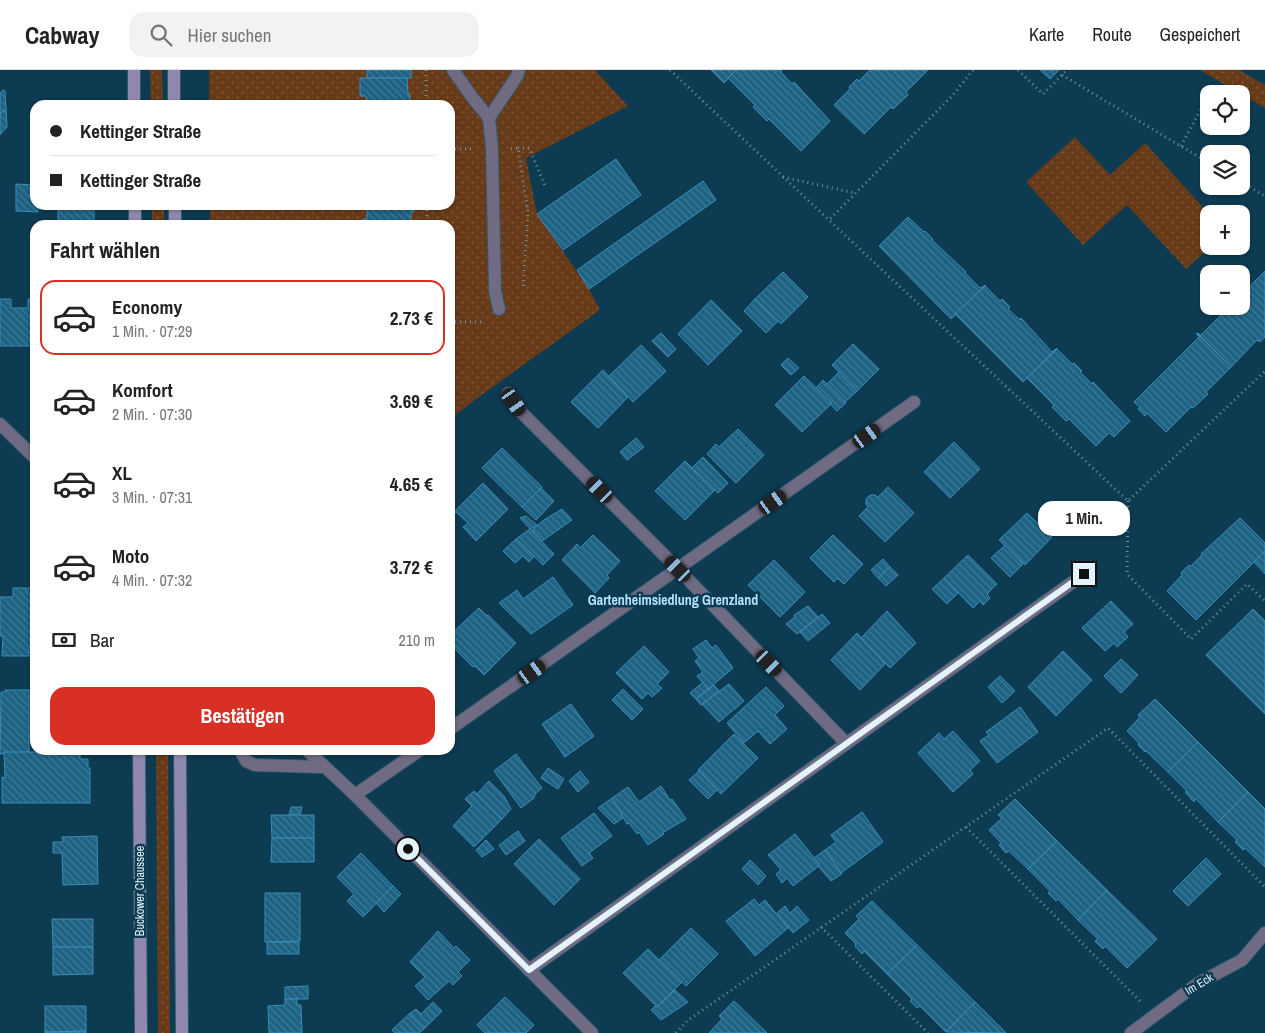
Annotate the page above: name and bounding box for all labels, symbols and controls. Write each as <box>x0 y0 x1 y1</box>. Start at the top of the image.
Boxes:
search box <box>129 12 479 57</box>
text: Cabway <box>25 19 99 51</box>
icon: search <box>147 21 175 49</box>
text: Hier suchen <box>187 22 271 48</box>
text: Karte <box>1029 22 1064 47</box>
text: Route <box>1092 22 1132 47</box>
text: Gespeichert <box>1160 22 1240 47</box>
map controls <box>1200 85 1250 315</box>
button: locate <box>1200 85 1250 135</box>
text: Kettinger Straße <box>80 118 201 144</box>
button: layers <box>1200 145 1250 195</box>
text: Kettinger Straße <box>80 167 201 193</box>
button: + <box>1200 205 1250 255</box>
text: Fahrt wählen <box>50 235 160 265</box>
button: − <box>1200 265 1250 315</box>
text: Economy <box>112 294 182 320</box>
icon: car <box>52 295 97 340</box>
text: 2.73 € <box>390 305 433 331</box>
text: 1 Min. · 07:29 <box>112 320 192 342</box>
text: Komfort <box>112 377 173 403</box>
icon: car <box>52 378 97 423</box>
car <box>499 385 528 419</box>
text: 3.69 € <box>390 388 433 414</box>
text: 2 Min. · 07:30 <box>112 403 192 425</box>
car <box>850 421 883 451</box>
text: XL <box>112 460 132 486</box>
icon: car <box>52 461 97 506</box>
text: 4.65 € <box>390 471 433 497</box>
car <box>584 474 615 506</box>
text: 3 Min. · 07:31 <box>112 486 192 508</box>
car <box>756 487 789 517</box>
callout: 1 Min. <box>1038 502 1130 536</box>
text: 1 Min. <box>1065 507 1103 529</box>
text: Moto <box>112 543 149 569</box>
icon: car <box>52 544 97 589</box>
car <box>662 553 693 585</box>
text: 3.72 € <box>390 554 433 580</box>
route end <box>1073 563 1095 585</box>
text: 4 Min. · 07:32 <box>112 569 192 591</box>
district label: Gartenheimsiedlung Grenzland <box>588 591 758 609</box>
icon: cash <box>50 626 78 654</box>
text: Bar <box>90 627 114 653</box>
text: 210 m <box>399 629 435 651</box>
car <box>753 647 784 679</box>
car <box>515 657 548 687</box>
button: Bestätigen <box>50 687 435 745</box>
route start <box>397 838 419 860</box>
street label: Buckower Chaussee <box>132 846 148 936</box>
street label: Im Eck <box>1182 969 1216 999</box>

